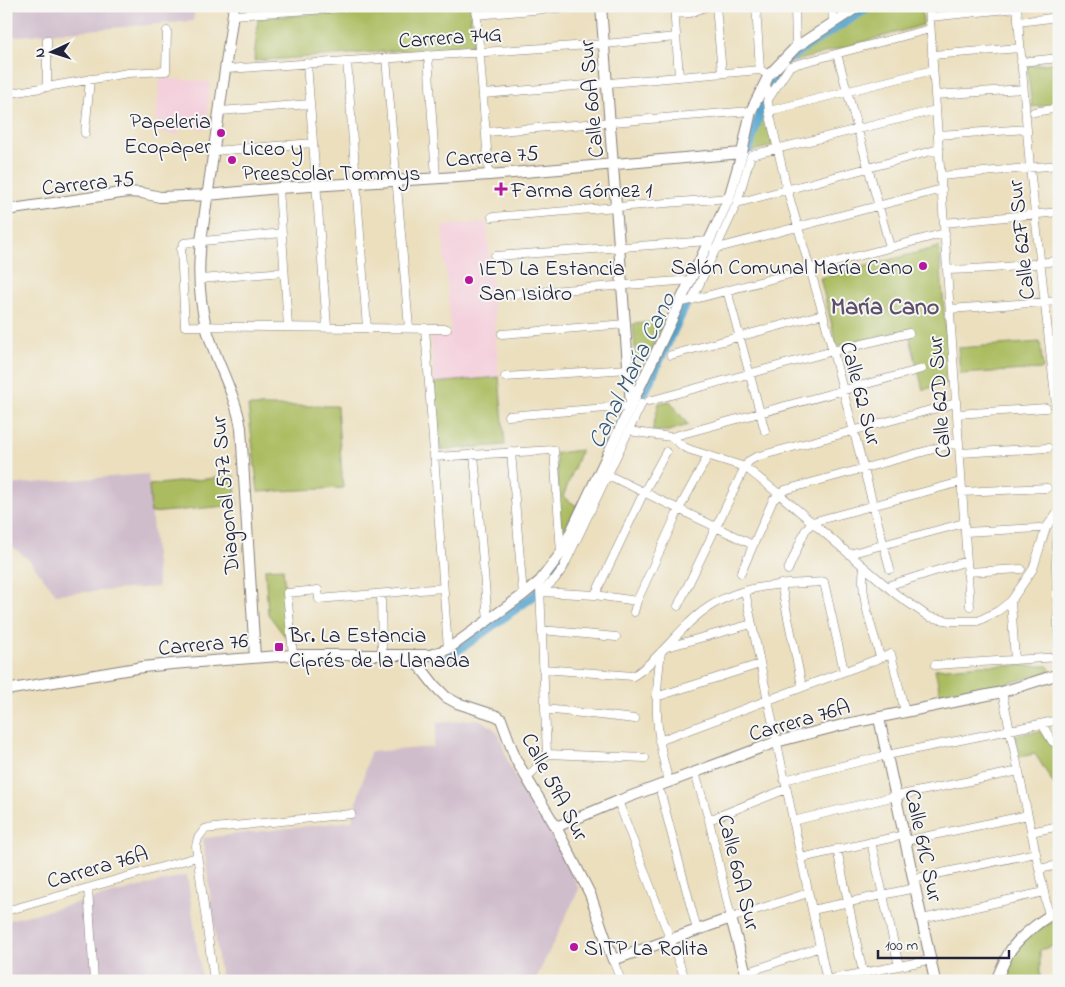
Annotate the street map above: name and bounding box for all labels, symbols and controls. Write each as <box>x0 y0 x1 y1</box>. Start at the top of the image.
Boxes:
street label: Carrera 74G <box>397 19 503 59</box>
north arrow <box>28 28 78 78</box>
street label: Calle 60A Sur <box>572 38 614 159</box>
text: N <box>30 47 51 58</box>
place label: Papeleria Ecopaper <box>124 107 211 164</box>
marker: Papeleria Ecopaper <box>215 127 227 139</box>
place label: Liceo y Preescolar Tommys <box>242 134 420 192</box>
street label: Carrera 75 <box>445 139 540 177</box>
marker: Liceo y Preescolar Tommys <box>226 154 238 166</box>
street label: Carrera 75 <box>40 164 136 206</box>
place label: Farma Gómez 1 <box>510 176 652 208</box>
street label: Calle 62F Sur <box>1001 178 1045 301</box>
marker: Farma Gómez 1 <box>495 183 507 195</box>
place label: Salón Comunal María Cano <box>671 253 913 285</box>
place label: IED La Estancia San Isidro <box>479 254 625 311</box>
marker: Salón Comunal María Cano <box>917 260 929 272</box>
marker: IED La Estancia San Isidro <box>463 274 475 286</box>
water label: Canal María Cano <box>580 286 687 455</box>
district label: María Cano <box>831 291 939 326</box>
street label: Calle 62D Sur <box>921 334 961 459</box>
street label: Calle 62 Sur <box>830 338 888 449</box>
street label: Diagonal 57Z Sur <box>204 414 251 576</box>
place label: Br. La Estancia Ciprés de la Llanada <box>288 621 470 678</box>
street label: Carrera 76 <box>157 626 250 666</box>
marker: Br. La Estancia Ciprés de la Llanada <box>273 641 285 653</box>
street label: Carrera 76A <box>745 692 854 752</box>
street label: Calle 59A Sur <box>511 728 595 847</box>
street label: Calle 61C Sur <box>895 786 950 905</box>
street label: Calle 60A Sur <box>707 811 767 934</box>
street label: Carrera 76A <box>43 839 152 899</box>
scale bar <box>878 927 1009 959</box>
place label: SITP La Rolita <box>584 934 708 966</box>
text: 100 m <box>885 935 918 957</box>
marker: SITP La Rolita <box>568 941 580 953</box>

